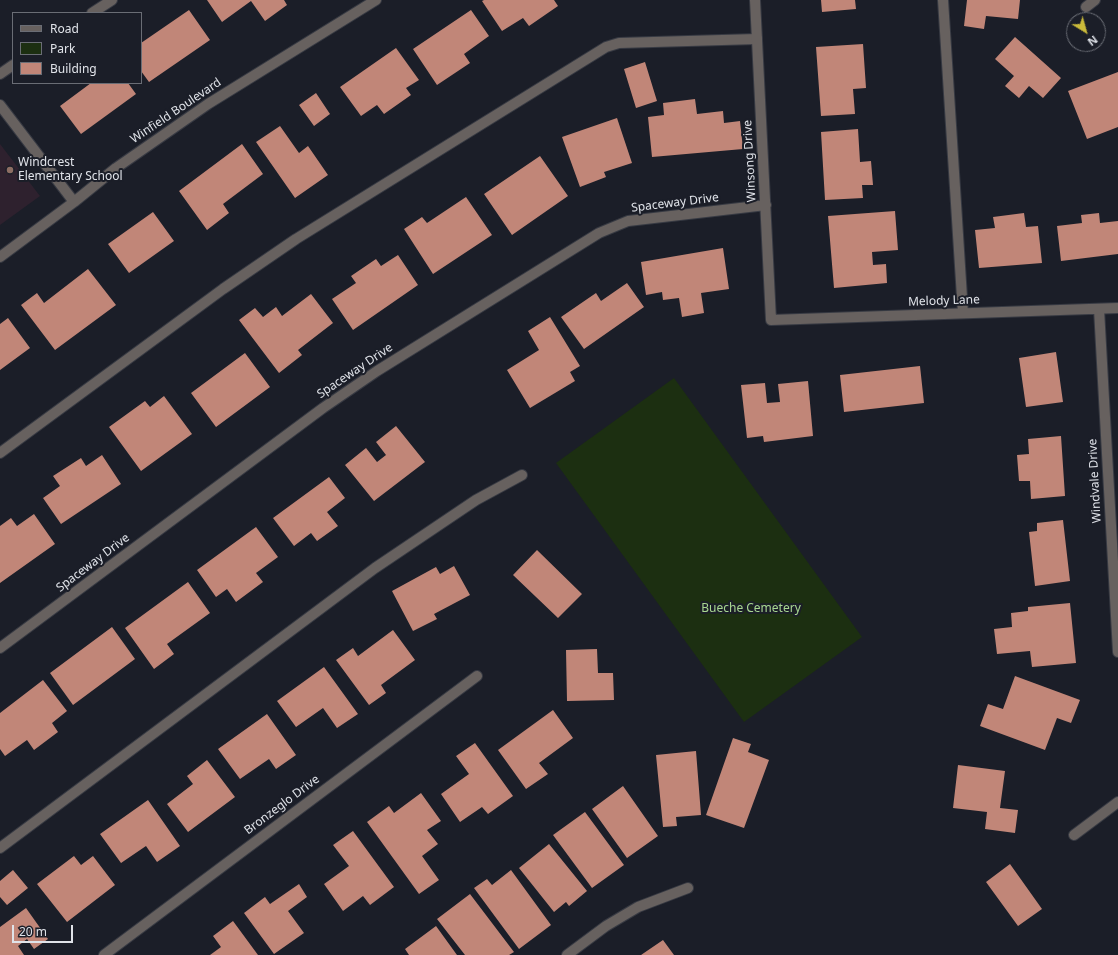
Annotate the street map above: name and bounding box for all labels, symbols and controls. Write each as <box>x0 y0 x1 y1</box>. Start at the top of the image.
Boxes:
legend <box>12 12 142 84</box>
north arrow <box>1066 12 1106 52</box>
text: Road <box>50 20 79 37</box>
text: N <box>1085 32 1101 50</box>
text: Park <box>50 40 75 57</box>
text: Building <box>50 60 97 77</box>
street label: Winfield Boulevard <box>128 75 224 147</box>
street label: Winsong Drive <box>741 120 759 202</box>
place label: Windcrest Elementary School <box>18 156 123 184</box>
marker: Windcrest Elementary School <box>5 165 15 175</box>
street label: Spaceway Drive <box>630 190 720 216</box>
street label: Melody Lane <box>908 293 980 309</box>
street label: Spaceway Drive <box>314 340 396 402</box>
street label: Windvale Drive <box>1086 438 1104 524</box>
street label: Spaceway Drive <box>53 531 133 595</box>
park label: Bueche Cemetery <box>701 602 801 616</box>
street label: Bronzeglo Drive <box>242 772 322 838</box>
scale bar <box>14 917 75 943</box>
text: 20 m <box>19 923 47 940</box>

